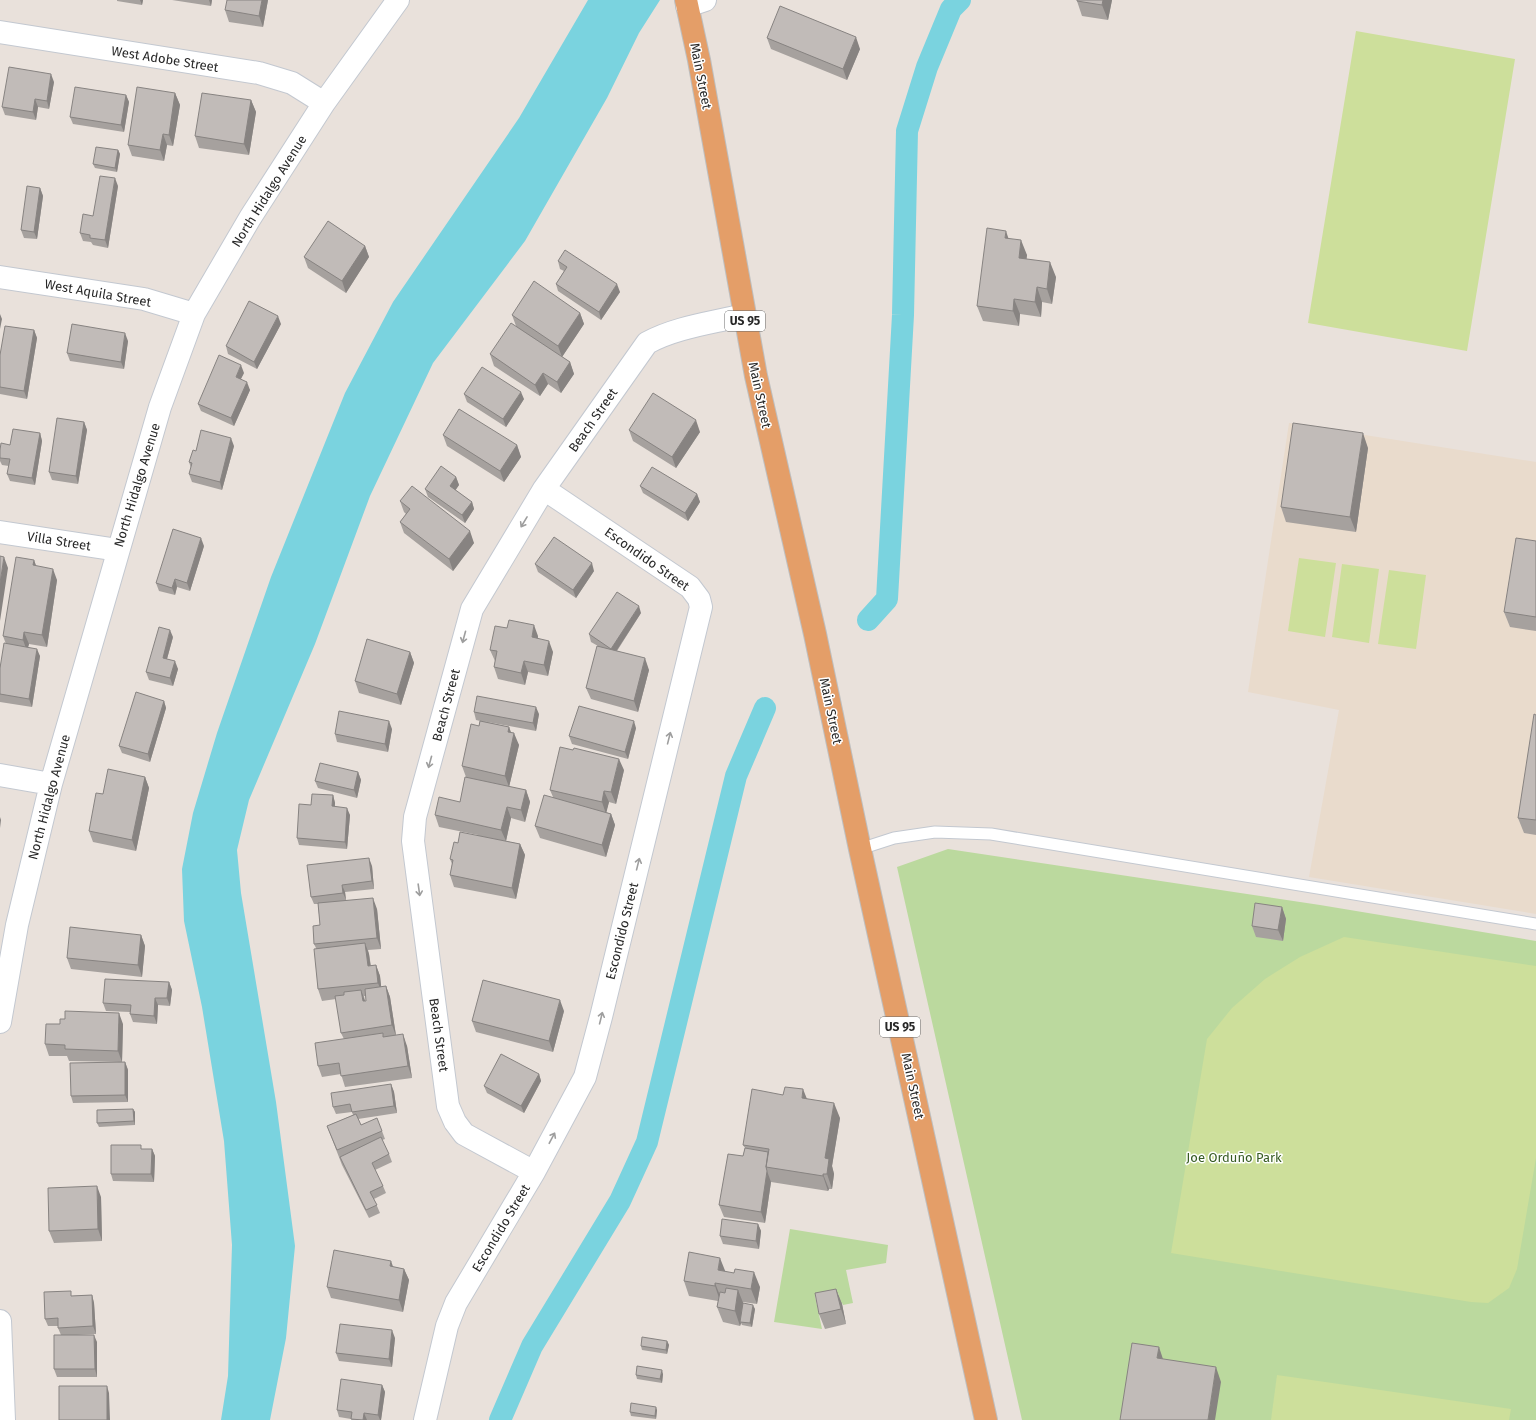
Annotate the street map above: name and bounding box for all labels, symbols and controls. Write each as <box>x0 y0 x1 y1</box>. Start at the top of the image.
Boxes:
street label: Main Street <box>687 42 715 111</box>
street label: West Adobe Street <box>110 43 220 75</box>
street label: North Hidalgo Avenue <box>228 132 310 250</box>
street label: West Aquila Street <box>44 276 153 310</box>
road number: US 95 <box>725 311 765 331</box>
street label: Main Street <box>746 361 774 430</box>
street label: Beach Street <box>565 385 621 455</box>
street label: North Hidalgo Avenue <box>111 421 163 549</box>
one-way arrow <box>519 516 527 528</box>
street label: Escondido Street <box>602 524 692 594</box>
street label: Villa Street <box>26 529 92 553</box>
one-way arrow <box>460 630 467 643</box>
street label: Beach Street <box>429 667 463 743</box>
street label: Main Street <box>817 677 845 746</box>
one-way arrow <box>665 732 673 745</box>
street label: North Hidalgo Avenue <box>25 733 73 861</box>
one-way arrow <box>426 756 433 769</box>
one-way arrow <box>635 858 643 871</box>
street label: Escondido Street <box>603 881 641 981</box>
one-way arrow <box>416 883 423 896</box>
street label: Beach Street <box>426 997 452 1073</box>
one-way arrow <box>598 1012 605 1025</box>
road number: US 95 <box>880 1017 920 1037</box>
street label: Main Street <box>899 1052 927 1121</box>
one-way arrow <box>549 1132 556 1144</box>
park label: Joe Orduño Park <box>1186 1150 1282 1165</box>
street label: Escondido Street <box>469 1181 533 1275</box>

